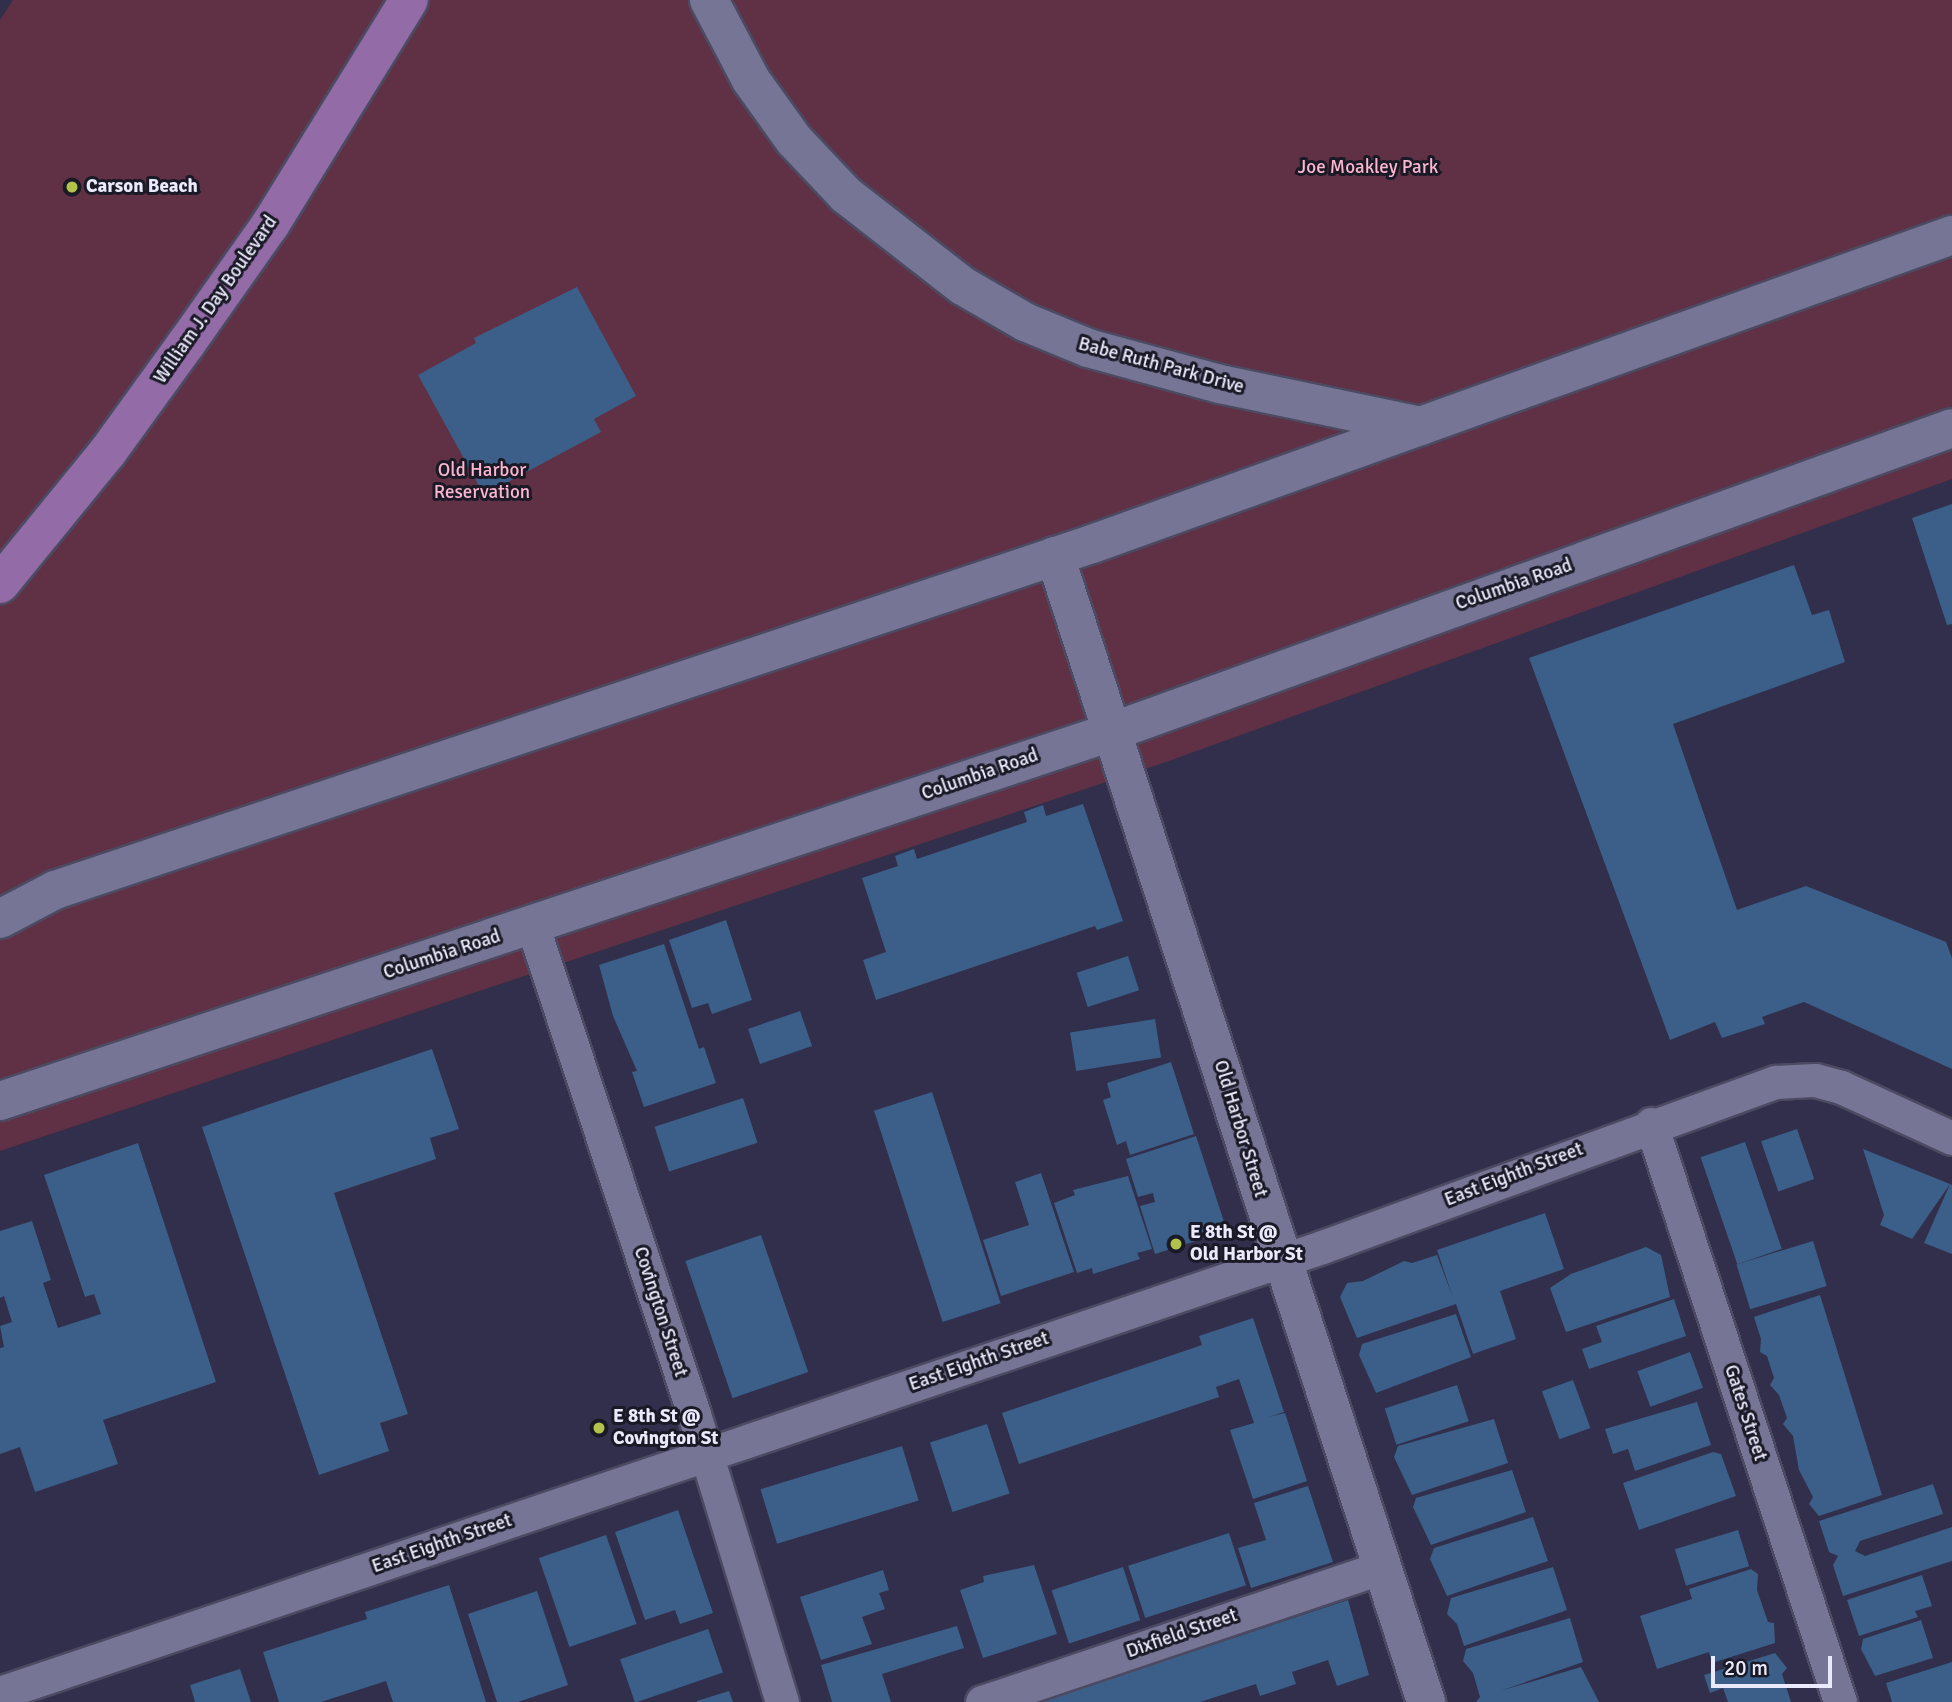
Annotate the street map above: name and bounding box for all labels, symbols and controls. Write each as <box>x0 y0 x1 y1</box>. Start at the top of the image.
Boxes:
park label: Joe Moakley Park <box>1298 157 1438 179</box>
place label: Carson Beach <box>86 176 198 198</box>
marker: Carson Beach <box>64 179 80 195</box>
street label: William J. Day Boulevard <box>149 212 283 388</box>
street label: Babe Ruth Park Drive <box>1076 333 1246 399</box>
park label: Old Harbor Reservation <box>434 460 530 504</box>
street label: Columbia Road <box>1453 554 1575 616</box>
street label: Columbia Road <box>919 744 1041 806</box>
street label: Columbia Road <box>381 925 503 985</box>
street label: Old Harbor Street <box>1208 1058 1272 1200</box>
street label: East Eighth Street <box>1442 1138 1586 1212</box>
place label: E 8th St @ Old Harbor St <box>1190 1222 1303 1266</box>
marker: E 8th St @ Old Harbor St <box>1168 1236 1184 1252</box>
street label: Covington Street <box>628 1244 692 1380</box>
street label: East Eighth Street <box>906 1327 1052 1397</box>
street label: Gates Street <box>1719 1362 1771 1464</box>
place label: E 8th St @ Covington St <box>613 1406 718 1450</box>
marker: E 8th St @ Covington St <box>591 1420 607 1436</box>
street label: East Eighth Street <box>369 1509 515 1579</box>
street label: Dixfield Street <box>1123 1604 1241 1664</box>
scale bar <box>1714 1642 1835 1686</box>
text: 20 m <box>1724 1655 1768 1681</box>

